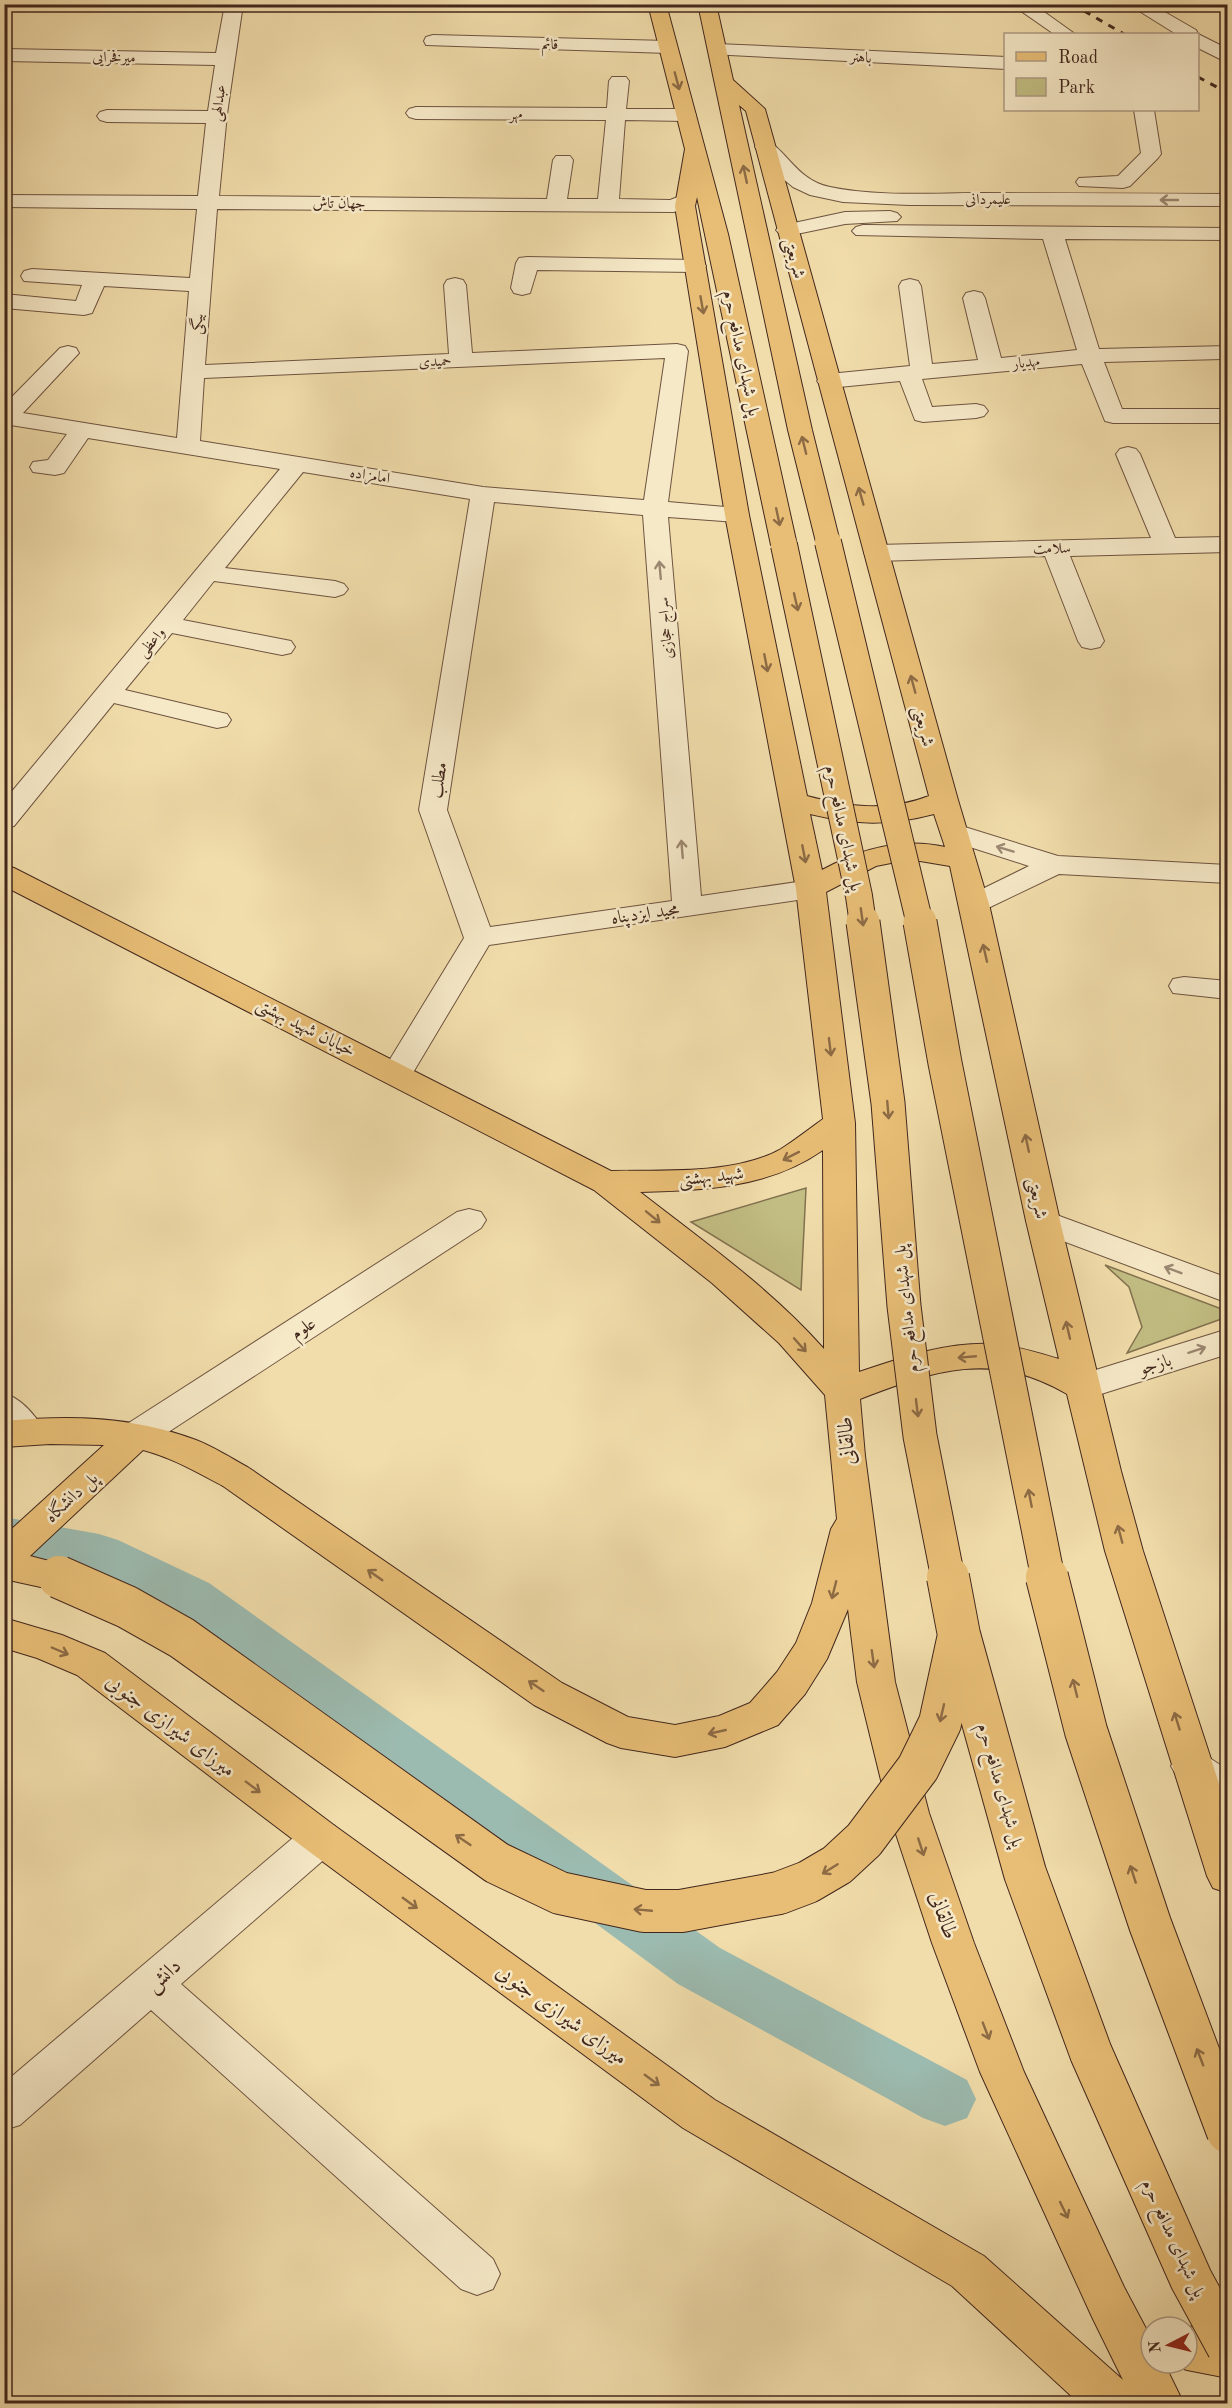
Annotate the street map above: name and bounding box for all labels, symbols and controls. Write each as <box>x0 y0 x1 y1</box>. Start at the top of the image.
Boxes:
legend <box>1004 33 1199 111</box>
street label: قائم <box>541 37 559 57</box>
street label: میرفخرایی <box>92 49 136 67</box>
text: Road <box>1058 49 1098 67</box>
street label: باهنر <box>848 50 872 67</box>
one-way arrow <box>672 72 683 91</box>
text: Park <box>1058 79 1095 97</box>
street label: عبدالهی <box>209 84 231 123</box>
street label: مهر <box>507 108 523 124</box>
one-way arrow <box>739 165 750 184</box>
street label: علیمردانی <box>965 193 1011 209</box>
one-way arrow <box>1160 194 1180 206</box>
street label: جهان تاش <box>312 196 366 212</box>
street label: شریعتی <box>777 236 808 282</box>
street label: پل شهدای مدافع حرم <box>713 289 763 421</box>
one-way arrow <box>697 295 708 315</box>
street label: بیگی <box>187 313 209 335</box>
street label: حمیدی <box>418 354 452 371</box>
street label: مهدیار <box>1010 355 1041 374</box>
one-way arrow <box>797 436 809 455</box>
street label: امامزاده <box>348 466 391 489</box>
one-way arrow <box>855 487 866 506</box>
one-way arrow <box>772 507 784 526</box>
street label: سلامت <box>1033 542 1071 557</box>
one-way arrow <box>654 561 665 581</box>
one-way arrow <box>791 593 803 612</box>
street label: سراج حجازی <box>656 596 681 660</box>
street label: واعظی <box>136 625 170 662</box>
one-way arrow <box>761 652 772 672</box>
one-way arrow <box>907 675 918 694</box>
street label: شریعتی <box>906 704 937 749</box>
street label: مطلب <box>427 761 453 800</box>
street label: پل شهدای مدافع حرم <box>815 764 865 896</box>
one-way arrow <box>676 839 687 859</box>
one-way arrow <box>996 843 1015 854</box>
one-way arrow <box>799 844 810 863</box>
street label: مجید ایزدپناه <box>610 900 681 932</box>
one-way arrow <box>856 906 867 926</box>
one-way arrow <box>978 944 990 963</box>
street label: خیابان شهید بهشتی <box>252 995 358 1063</box>
one-way arrow <box>825 1037 836 1056</box>
one-way arrow <box>883 1099 894 1119</box>
one-way arrow <box>1021 1134 1032 1154</box>
one-way arrow <box>782 1151 800 1162</box>
street label: شهید بهشتی <box>678 1165 745 1192</box>
street label: شریعتی <box>1021 1176 1050 1221</box>
one-way arrow <box>645 1211 661 1224</box>
street label: پل شهدای مدافع حرم <box>891 1242 929 1374</box>
one-way arrow <box>1164 1264 1183 1275</box>
street label: علوم <box>288 1314 322 1348</box>
one-way arrow <box>1062 1321 1074 1340</box>
one-way arrow <box>793 1337 807 1352</box>
one-way arrow <box>1187 1344 1206 1355</box>
one-way arrow <box>957 1351 977 1362</box>
street label: بازجو <box>1135 1351 1174 1380</box>
one-way arrow <box>912 1398 923 1418</box>
street label: طالقانی <box>835 1416 860 1466</box>
street label: پل دانشگاه <box>39 1465 105 1528</box>
one-way arrow <box>1024 1489 1035 1509</box>
one-way arrow <box>1114 1525 1125 1544</box>
one-way arrow <box>368 1569 384 1581</box>
one-way arrow <box>828 1580 840 1599</box>
one-way arrow <box>51 1646 69 1657</box>
one-way arrow <box>868 1648 879 1668</box>
street label: میرزای شیرازی جنوبی <box>100 1671 239 1784</box>
one-way arrow <box>1069 1679 1081 1698</box>
one-way arrow <box>528 1680 544 1692</box>
one-way arrow <box>935 1703 947 1722</box>
one-way arrow <box>1171 1712 1182 1731</box>
street label: پل شهدای مدافع حرم <box>968 1721 1027 1853</box>
one-way arrow <box>708 1727 727 1739</box>
one-way arrow <box>245 1780 261 1793</box>
one-way arrow <box>455 1834 472 1847</box>
one-way arrow <box>916 1837 927 1856</box>
one-way arrow <box>822 1863 839 1875</box>
one-way arrow <box>1127 1865 1138 1884</box>
street label: طالقانی <box>925 1889 960 1942</box>
one-way arrow <box>401 1897 417 1909</box>
one-way arrow <box>633 1904 653 1915</box>
street label: دانش <box>142 1955 187 1998</box>
street label: میرزای شیرازی جنوبی <box>490 1961 630 2072</box>
one-way arrow <box>981 2021 992 2040</box>
one-way arrow <box>1193 2049 1204 2067</box>
one-way arrow <box>644 2074 660 2086</box>
street label: پل شهدای مدافع حرم <box>1132 2177 1209 2304</box>
one-way arrow <box>1058 2200 1070 2218</box>
north arrow <box>1139 2315 1199 2375</box>
text: N <box>1147 2339 1165 2354</box>

